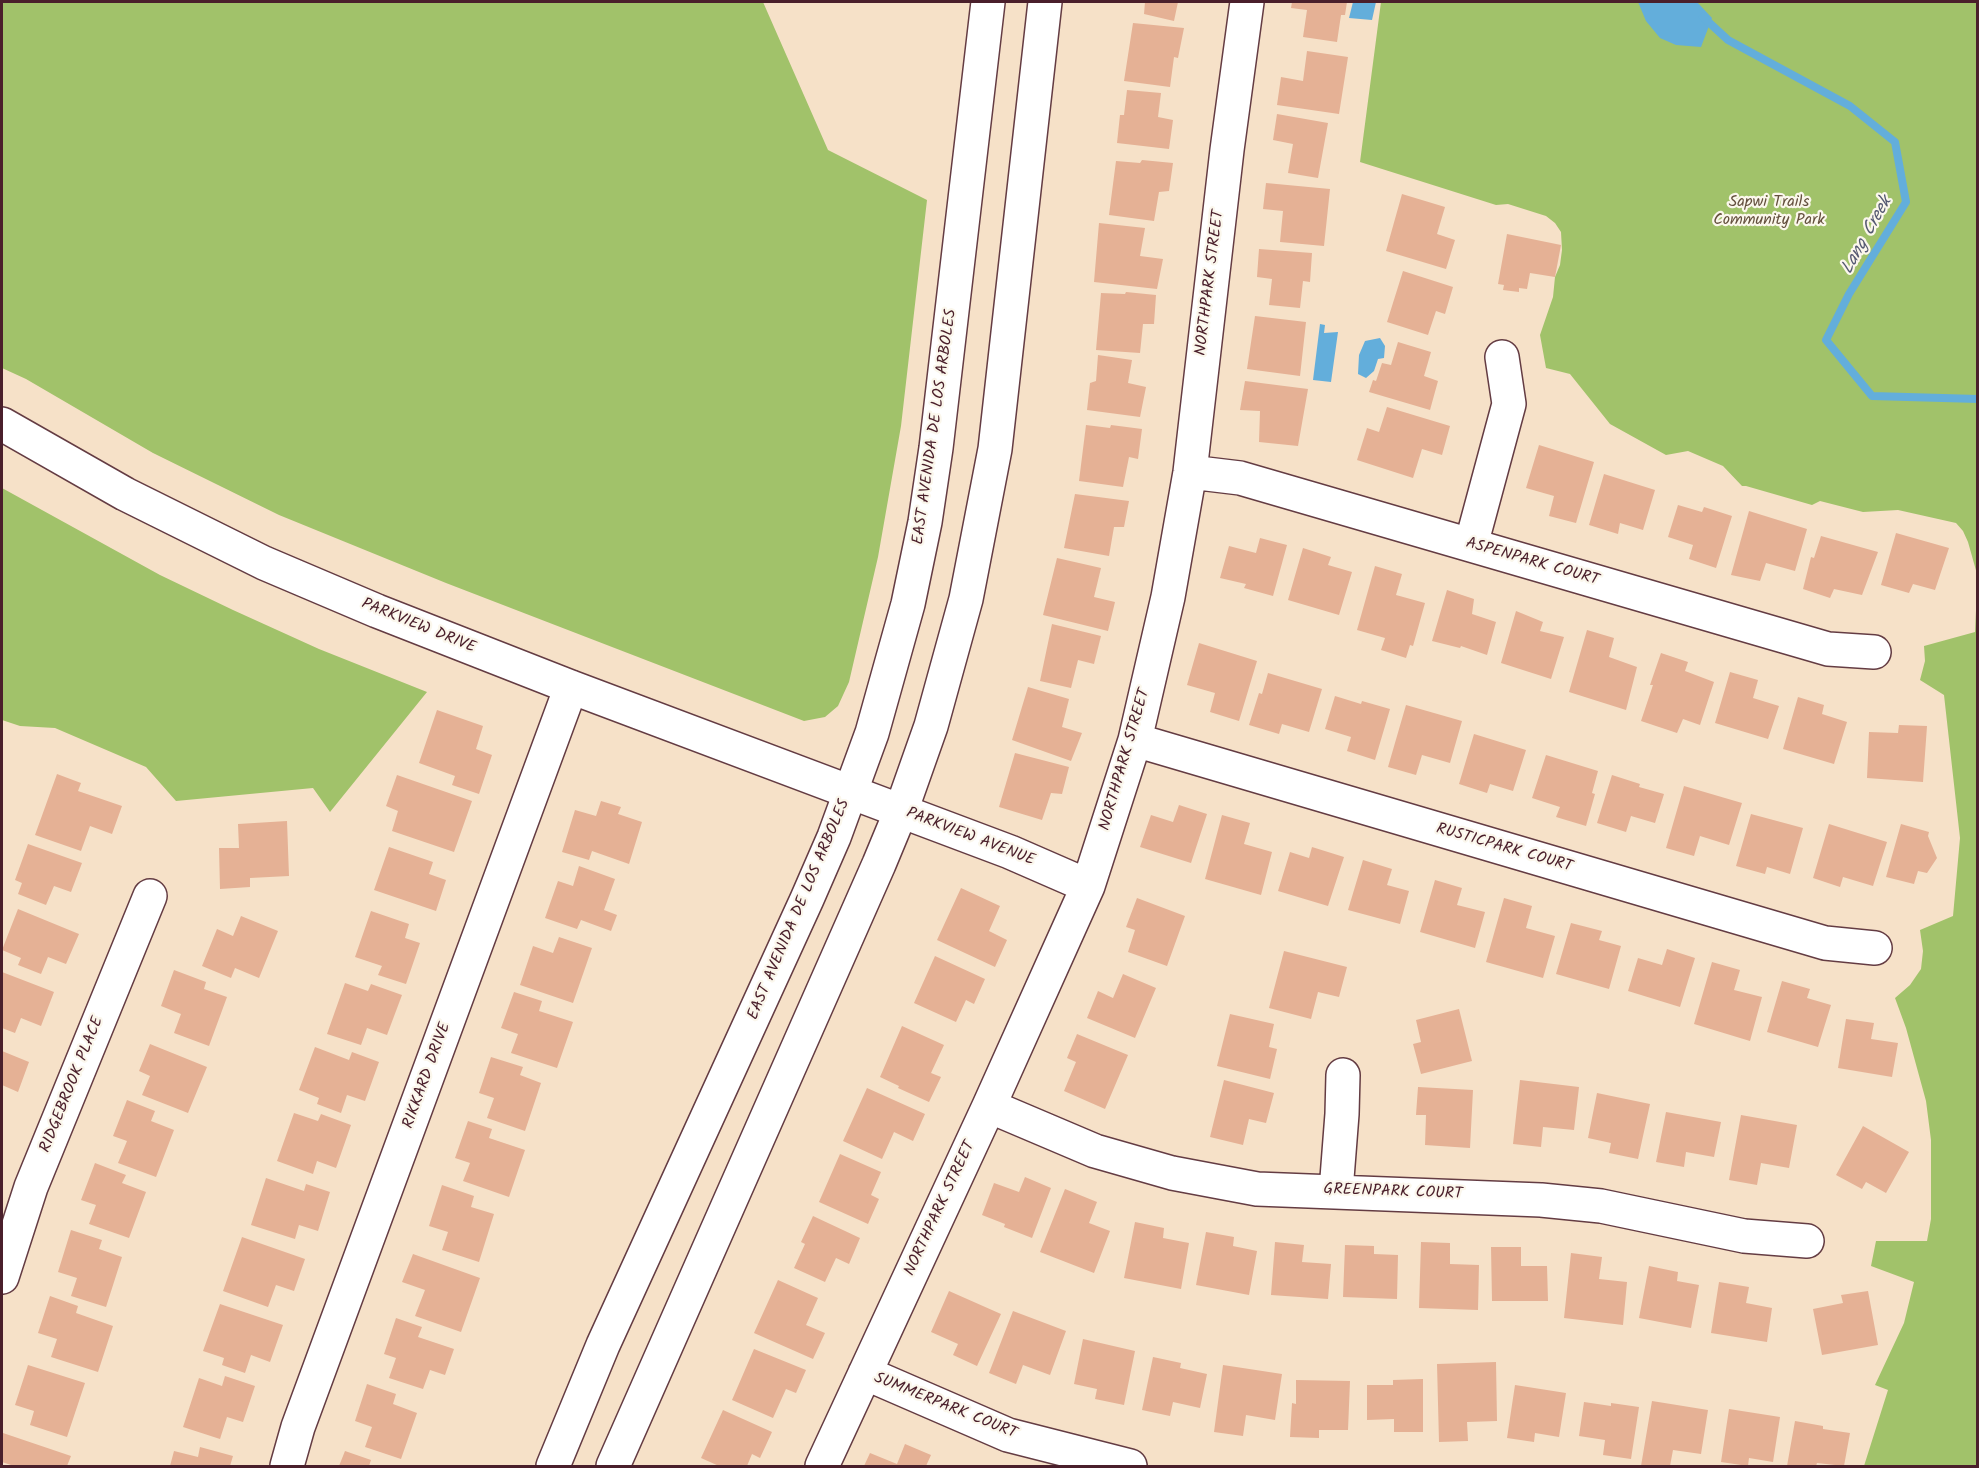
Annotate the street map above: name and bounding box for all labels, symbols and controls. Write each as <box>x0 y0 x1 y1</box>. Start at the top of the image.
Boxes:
park label: Sapwi Trails Community Park <box>1713 193 1825 231</box>
water label: Lang Creek <box>1838 194 1898 278</box>
street label: NORTHPARK STREET <box>1193 209 1229 357</box>
street label: EAST AVENIDA DE LOS ARBOLES <box>910 308 962 546</box>
street label: ASPENPARK COURT <box>1463 535 1601 591</box>
street label: PARKVIEW DRIVE <box>358 595 478 659</box>
street label: NORTHPARK STREET <box>1097 687 1155 833</box>
street label: EAST AVENIDA DE LOS ARBOLES <box>745 797 855 1023</box>
street label: PARKVIEW AVENUE <box>903 805 1037 871</box>
street label: RUSTICPARK COURT <box>1434 820 1574 878</box>
street label: RIDGEBROOK PLACE <box>37 1014 109 1156</box>
street label: RIKKARD DRIVE <box>400 1020 456 1132</box>
street label: NORTHPARK STREET <box>901 1139 981 1279</box>
street label: GREENPARK COURT <box>1323 1181 1463 1205</box>
street label: SUMMERPARK COURT <box>871 1370 1019 1444</box>

